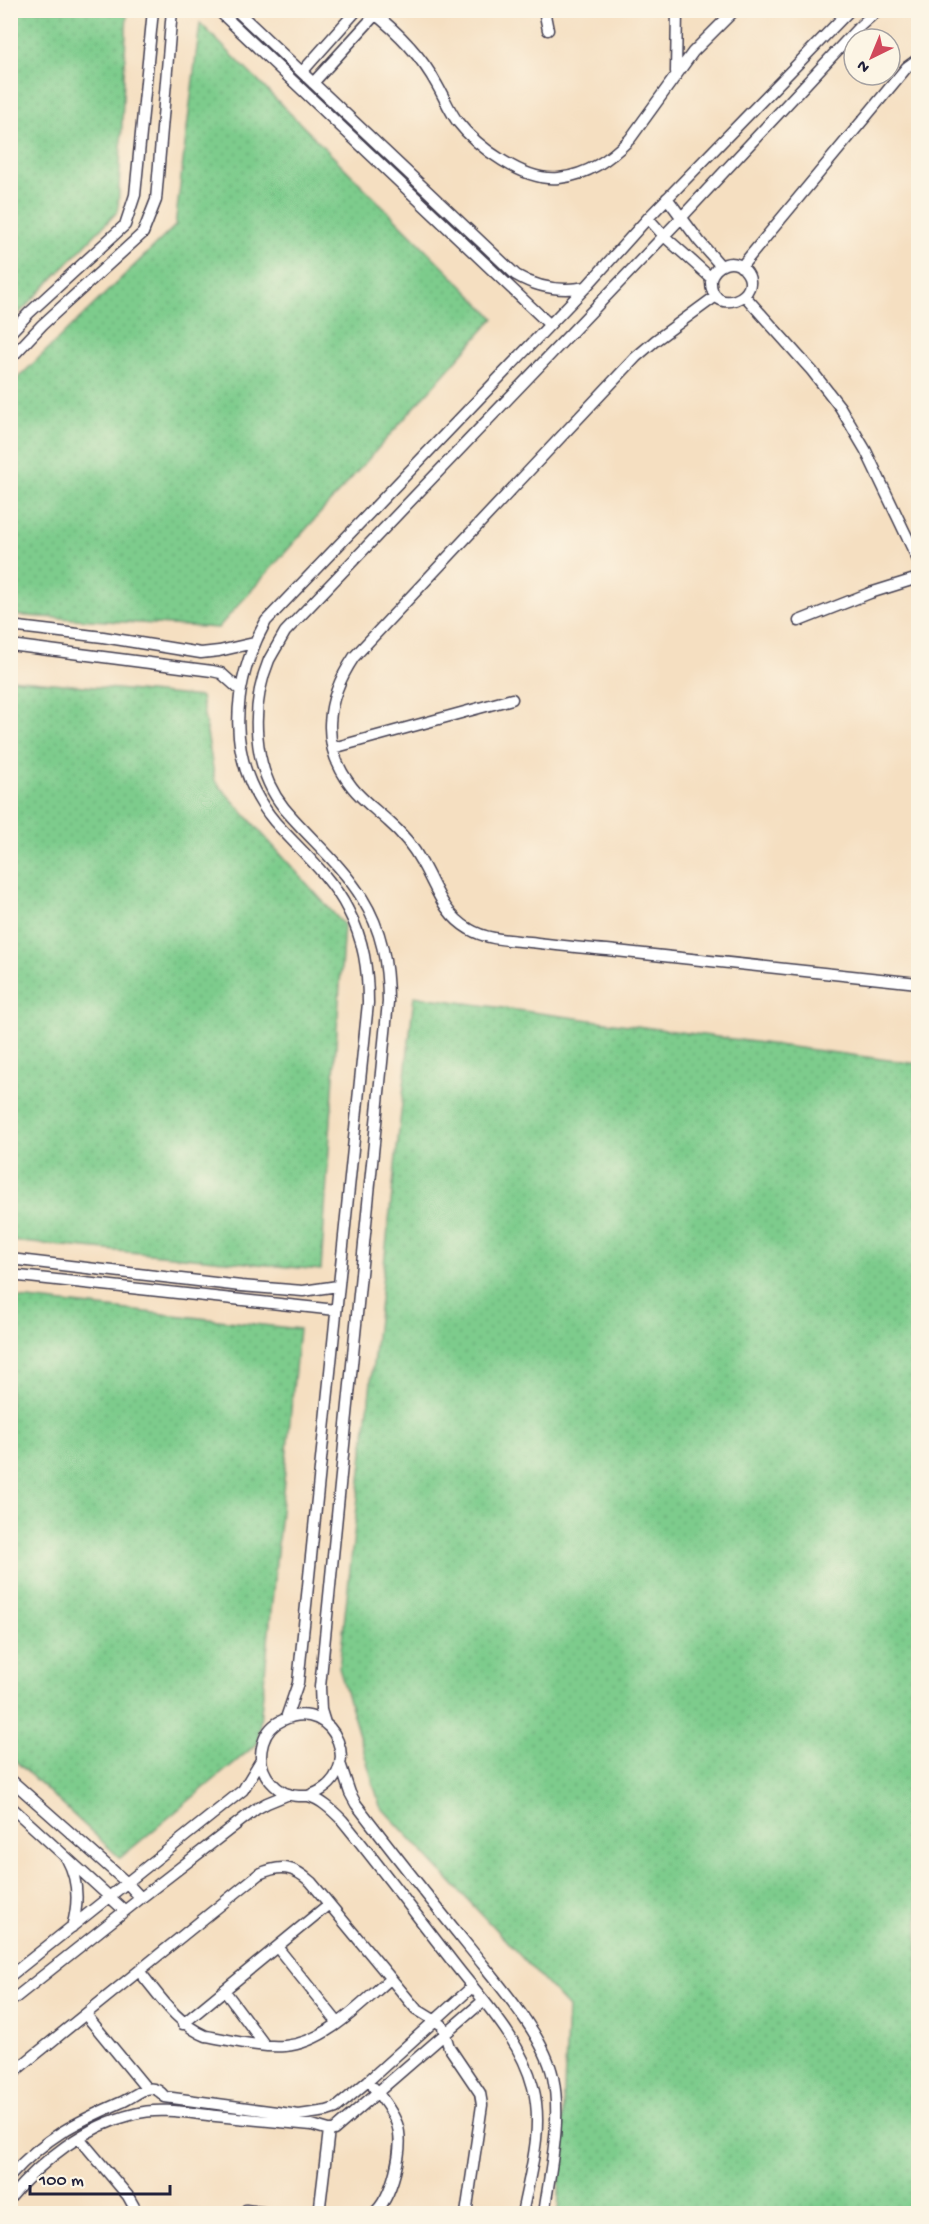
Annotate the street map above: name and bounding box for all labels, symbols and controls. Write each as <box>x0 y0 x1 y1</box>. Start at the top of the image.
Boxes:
north arrow <box>842 27 902 87</box>
text: N <box>853 55 874 76</box>
scale bar <box>30 2158 170 2196</box>
text: 100 m <box>38 2171 84 2192</box>

